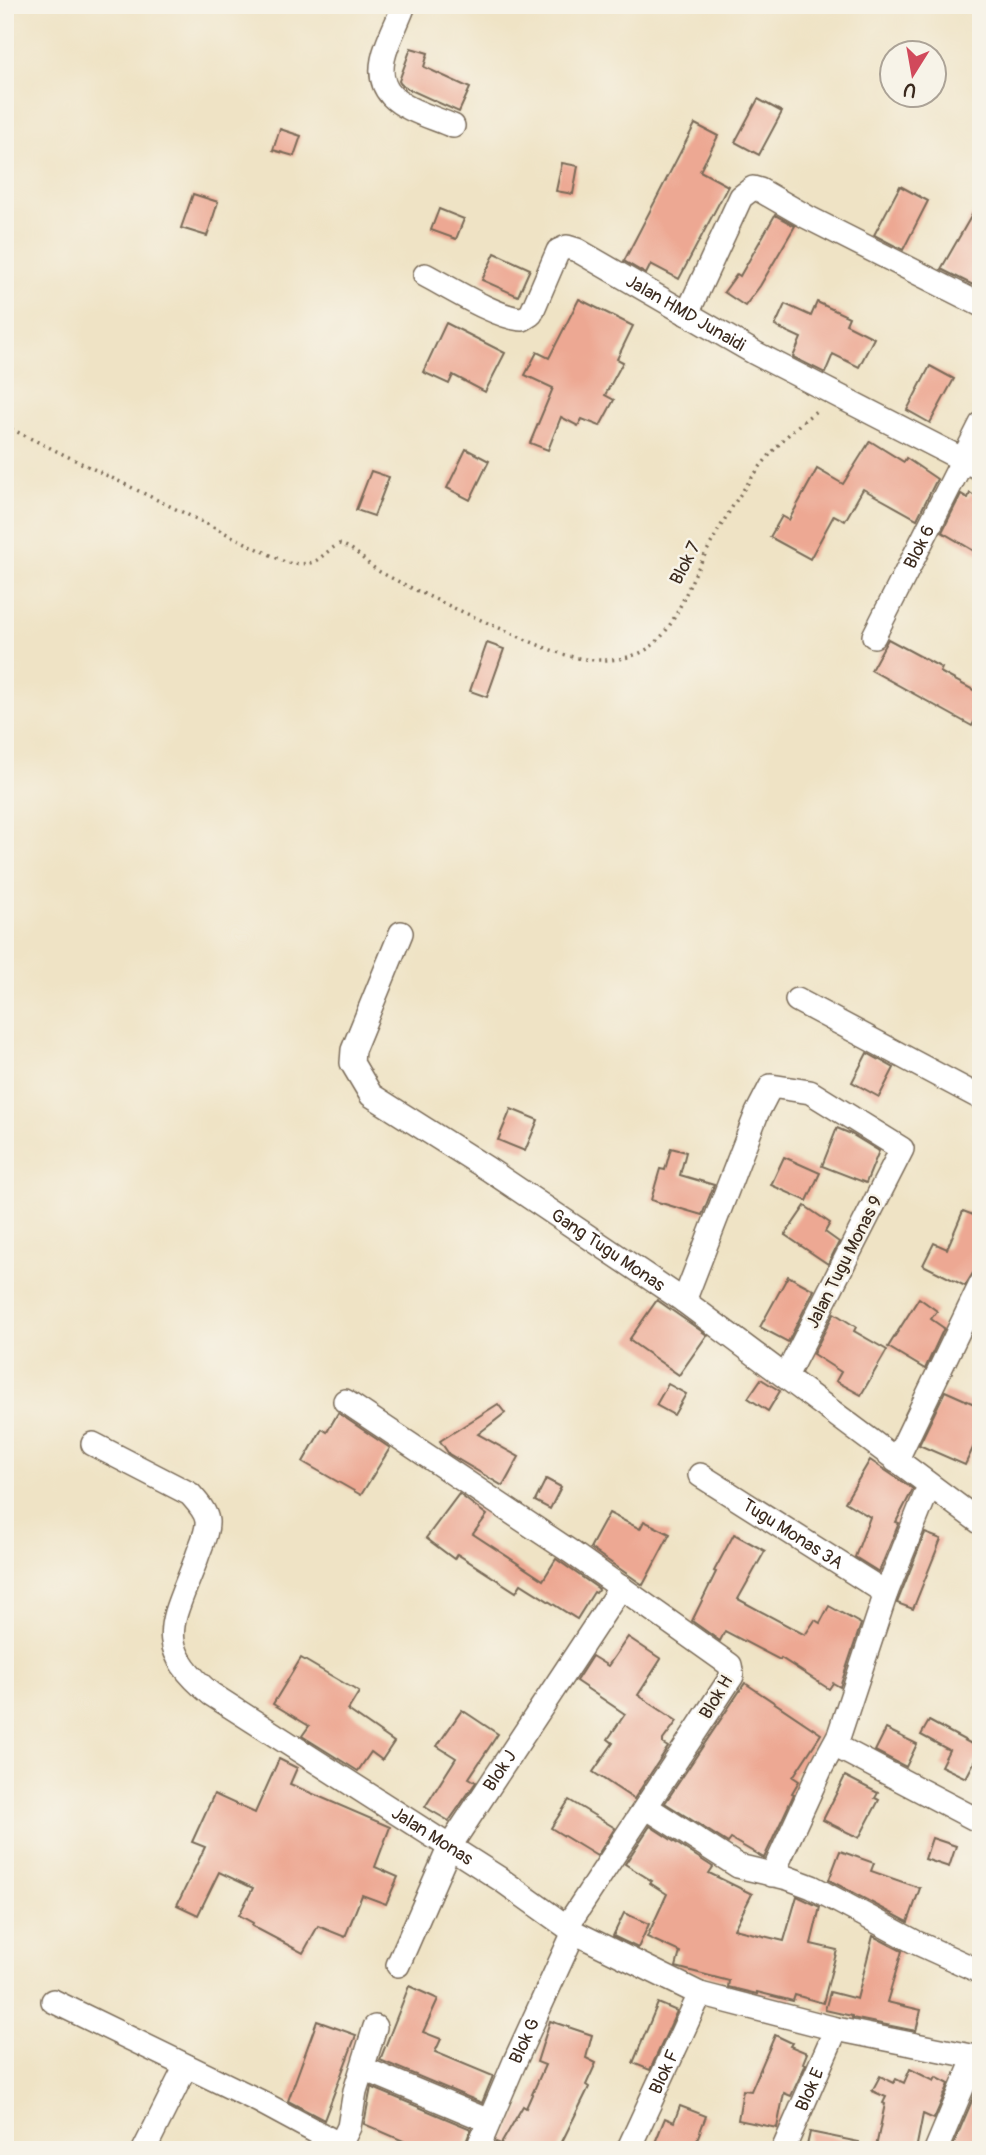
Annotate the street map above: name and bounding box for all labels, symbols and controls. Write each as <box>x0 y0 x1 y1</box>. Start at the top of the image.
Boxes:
north arrow <box>878 38 948 108</box>
text: U <box>901 77 918 103</box>
street label: Jalan HMD Junaidi <box>622 270 749 357</box>
street label: Blok 6 <box>899 521 940 573</box>
street label: Blok 7 <box>665 538 706 589</box>
street label: Jalan Tugu Monas 9 <box>801 1192 888 1332</box>
street label: Gang Tugu Monas <box>546 1204 669 1297</box>
street label: Tugu Monas 3A <box>738 1494 848 1575</box>
street label: Blok H <box>694 1671 738 1723</box>
street label: Blok J <box>478 1746 522 1796</box>
street label: Jalan Monas <box>387 1802 477 1871</box>
street label: Blok G <box>504 2015 545 2067</box>
street label: Blok F <box>644 2046 685 2098</box>
street label: Blok E <box>790 2065 829 2115</box>

